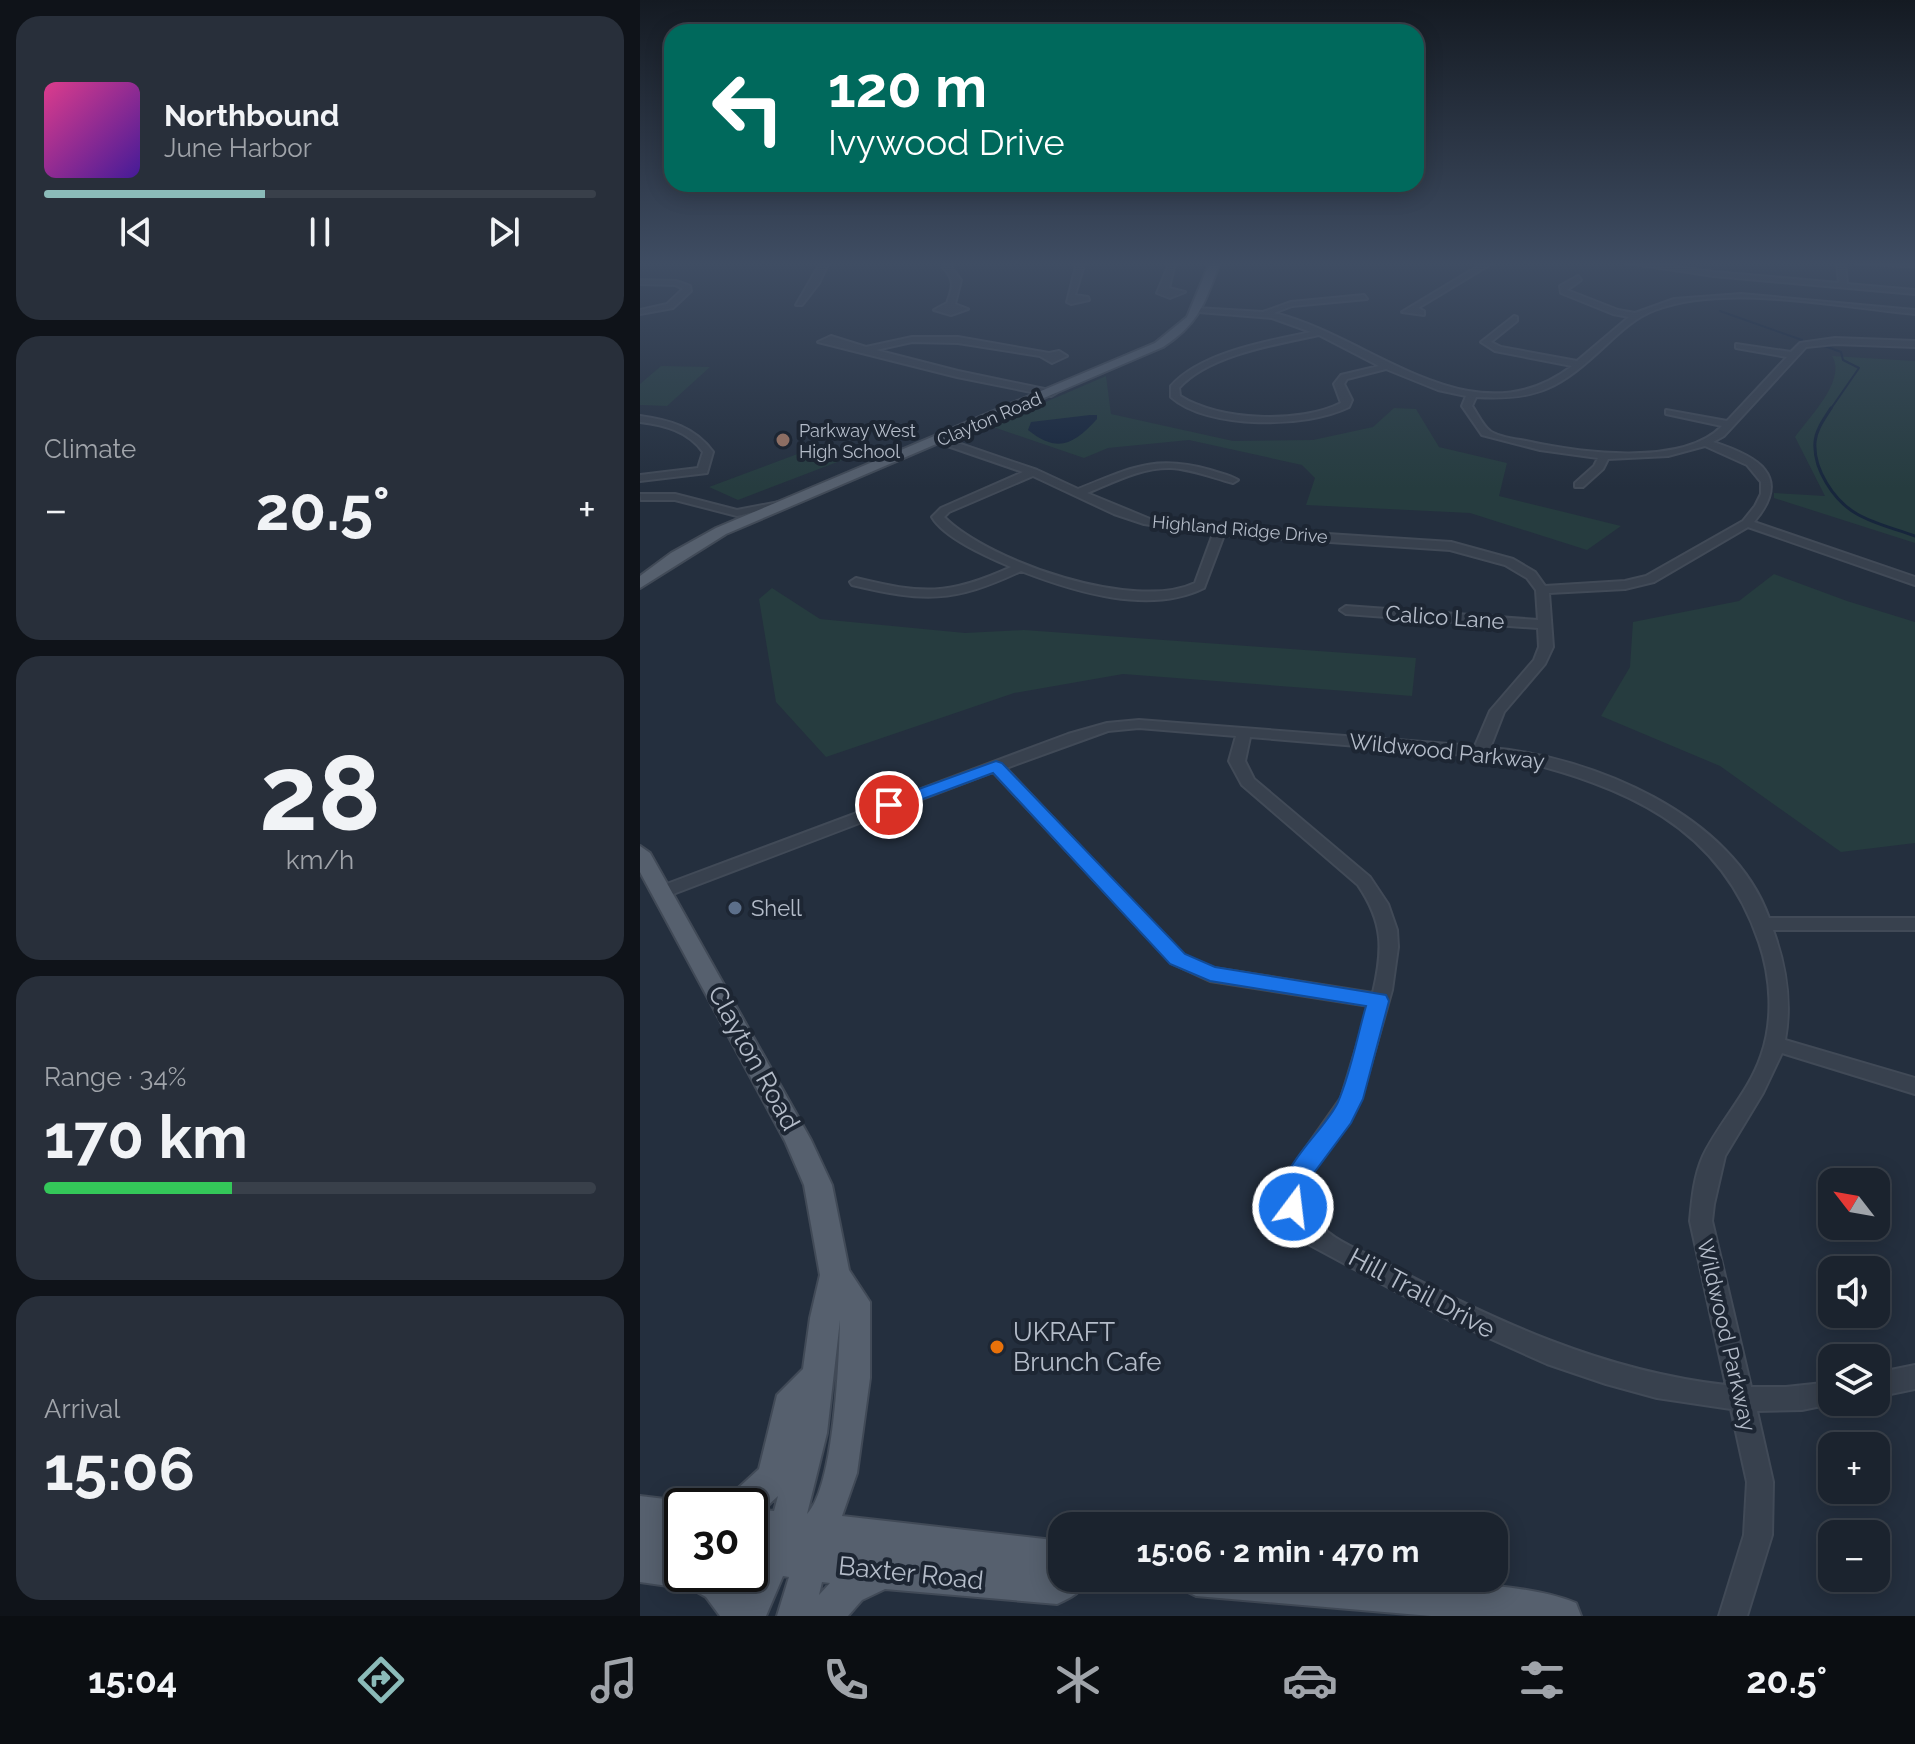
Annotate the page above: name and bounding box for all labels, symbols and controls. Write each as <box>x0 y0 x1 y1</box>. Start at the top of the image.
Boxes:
text: 120 m <box>828 54 987 120</box>
icon: left <box>696 56 800 160</box>
text: Northbound <box>164 98 339 133</box>
text: Ivywood Drive <box>828 121 1065 163</box>
text: June Harbor <box>164 133 312 163</box>
icon: previous <box>114 210 158 254</box>
icon: pause <box>298 210 342 254</box>
icon: next <box>482 210 526 254</box>
street label: Clayton Road <box>934 388 1044 450</box>
place label: Parkway West High School <box>799 420 916 462</box>
marker: Parkway West High School <box>774 431 792 449</box>
text: Climate <box>44 434 136 464</box>
text: 20.5° <box>255 474 390 544</box>
text: − <box>44 484 68 535</box>
text: + <box>578 484 596 535</box>
street label: Highland Ridge Drive <box>1152 511 1329 547</box>
street label: Calico Lane <box>1385 600 1505 634</box>
street label: Wildwood Parkway <box>1348 728 1546 774</box>
text: 28 <box>259 732 381 854</box>
pin <box>855 771 923 839</box>
icon: arrive <box>867 783 911 827</box>
text: km/h <box>286 845 354 875</box>
place label: Shell <box>751 895 802 921</box>
marker: Shell <box>726 899 744 917</box>
street label: Clayton Road <box>702 980 806 1136</box>
text: Range · 34% <box>44 1062 186 1092</box>
text: 170 km <box>44 1102 248 1172</box>
position arrow <box>1251 1165 1335 1249</box>
north arrow <box>1818 1168 1890 1240</box>
map controls <box>1818 1168 1890 1592</box>
street label: Wildwood Parkway <box>1692 1236 1762 1434</box>
street label: Hill Trail Drive <box>1344 1242 1500 1344</box>
button: sound <box>1818 1256 1890 1328</box>
place label: UKRAFT Brunch Cafe <box>1013 1317 1161 1377</box>
marker: UKRAFT Brunch Cafe <box>988 1338 1006 1356</box>
button: layers <box>1818 1344 1890 1416</box>
text: Arrival <box>44 1394 120 1424</box>
button: + <box>1818 1432 1890 1504</box>
text: 15:06 <box>44 1434 195 1504</box>
speed limit sign: 30 <box>664 1488 768 1592</box>
button: − <box>1818 1520 1890 1592</box>
text: 15:06 · 2 min · 470 m <box>1136 1534 1420 1569</box>
street label: Baxter Road <box>837 1550 985 1596</box>
icon: directions <box>353 1652 409 1708</box>
icon: music <box>586 1652 642 1708</box>
icon: phone <box>818 1652 874 1708</box>
icon: climate <box>1050 1652 1106 1708</box>
icon: car <box>1282 1652 1338 1708</box>
icon: filters <box>1514 1652 1570 1708</box>
text: 15:04 <box>88 1659 177 1701</box>
text: 20.5° <box>1746 1659 1827 1701</box>

